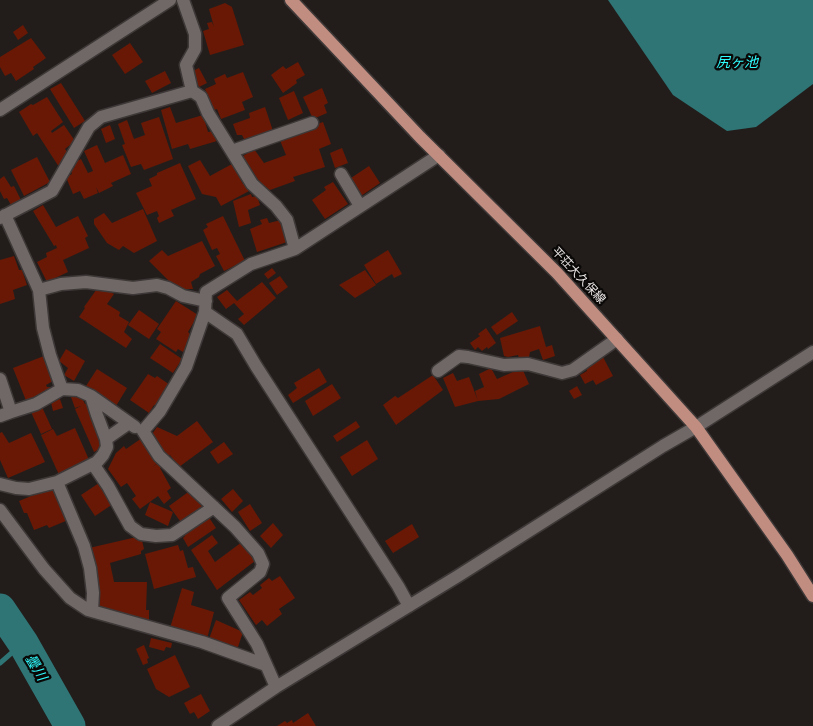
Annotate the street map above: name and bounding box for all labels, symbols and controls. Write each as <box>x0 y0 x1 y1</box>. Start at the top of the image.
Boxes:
water label: 尻ヶ池 <box>716 55 758 71</box>
street label: 平荘大久保線 <box>548 245 608 307</box>
water label: 曇川 <box>21 652 49 684</box>

